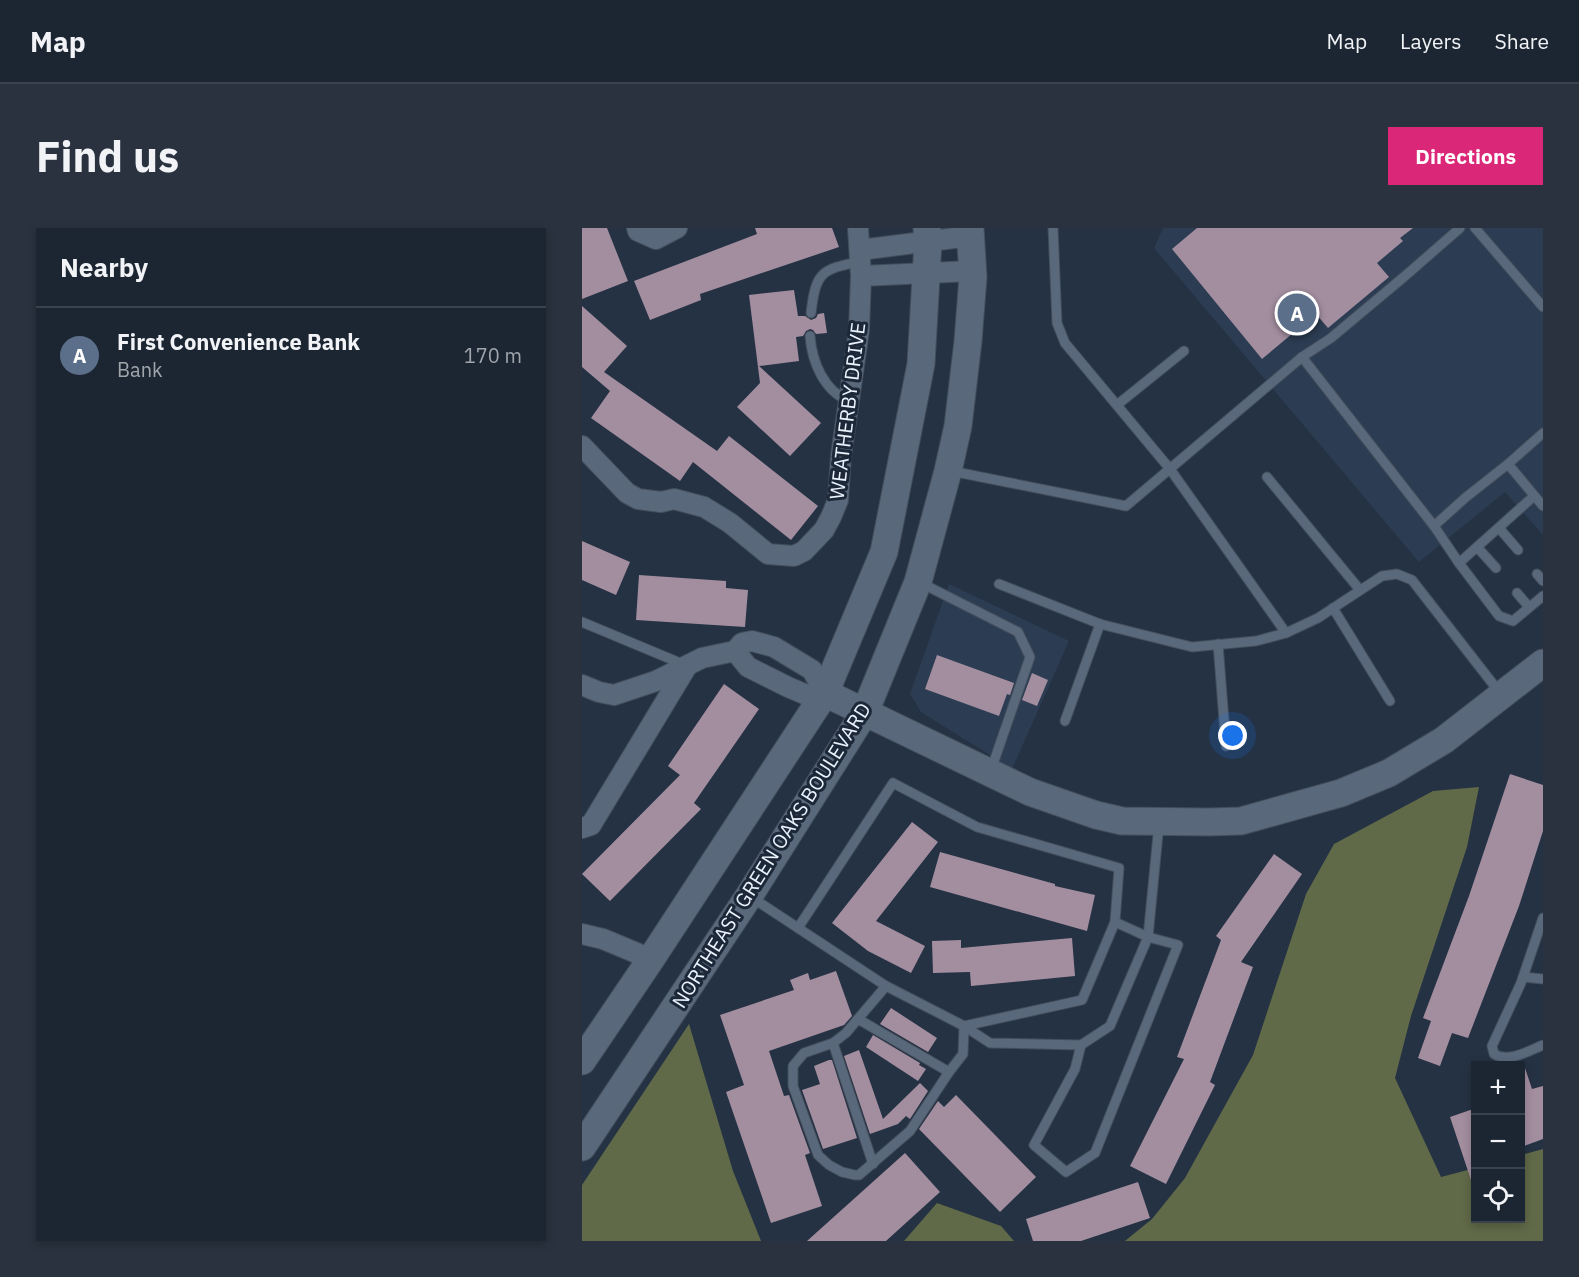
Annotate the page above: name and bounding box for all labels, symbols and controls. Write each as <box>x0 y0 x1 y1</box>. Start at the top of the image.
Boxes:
text: Map <box>30 23 86 60</box>
text: Map <box>1327 27 1367 55</box>
text: Layers <box>1400 27 1462 55</box>
text: Share <box>1495 27 1549 55</box>
button: Directions <box>1388 127 1543 185</box>
text: Find us <box>36 129 179 184</box>
text: Nearby <box>60 250 148 284</box>
pin: A <box>1278 290 1316 335</box>
street label: WEATHERBY DRIVE <box>823 321 871 501</box>
text: First Convenience Bank <box>117 327 360 356</box>
text: A <box>73 342 86 369</box>
text: 170 m <box>464 342 522 369</box>
text: Bank <box>117 356 163 383</box>
street label: NORTHEAST GREEN OAKS BOULEVARD <box>665 697 877 1013</box>
your location <box>1218 721 1247 750</box>
map controls <box>1471 1061 1525 1223</box>
button: + <box>1471 1061 1525 1115</box>
button: − <box>1471 1115 1525 1169</box>
button: locate <box>1471 1169 1525 1223</box>

